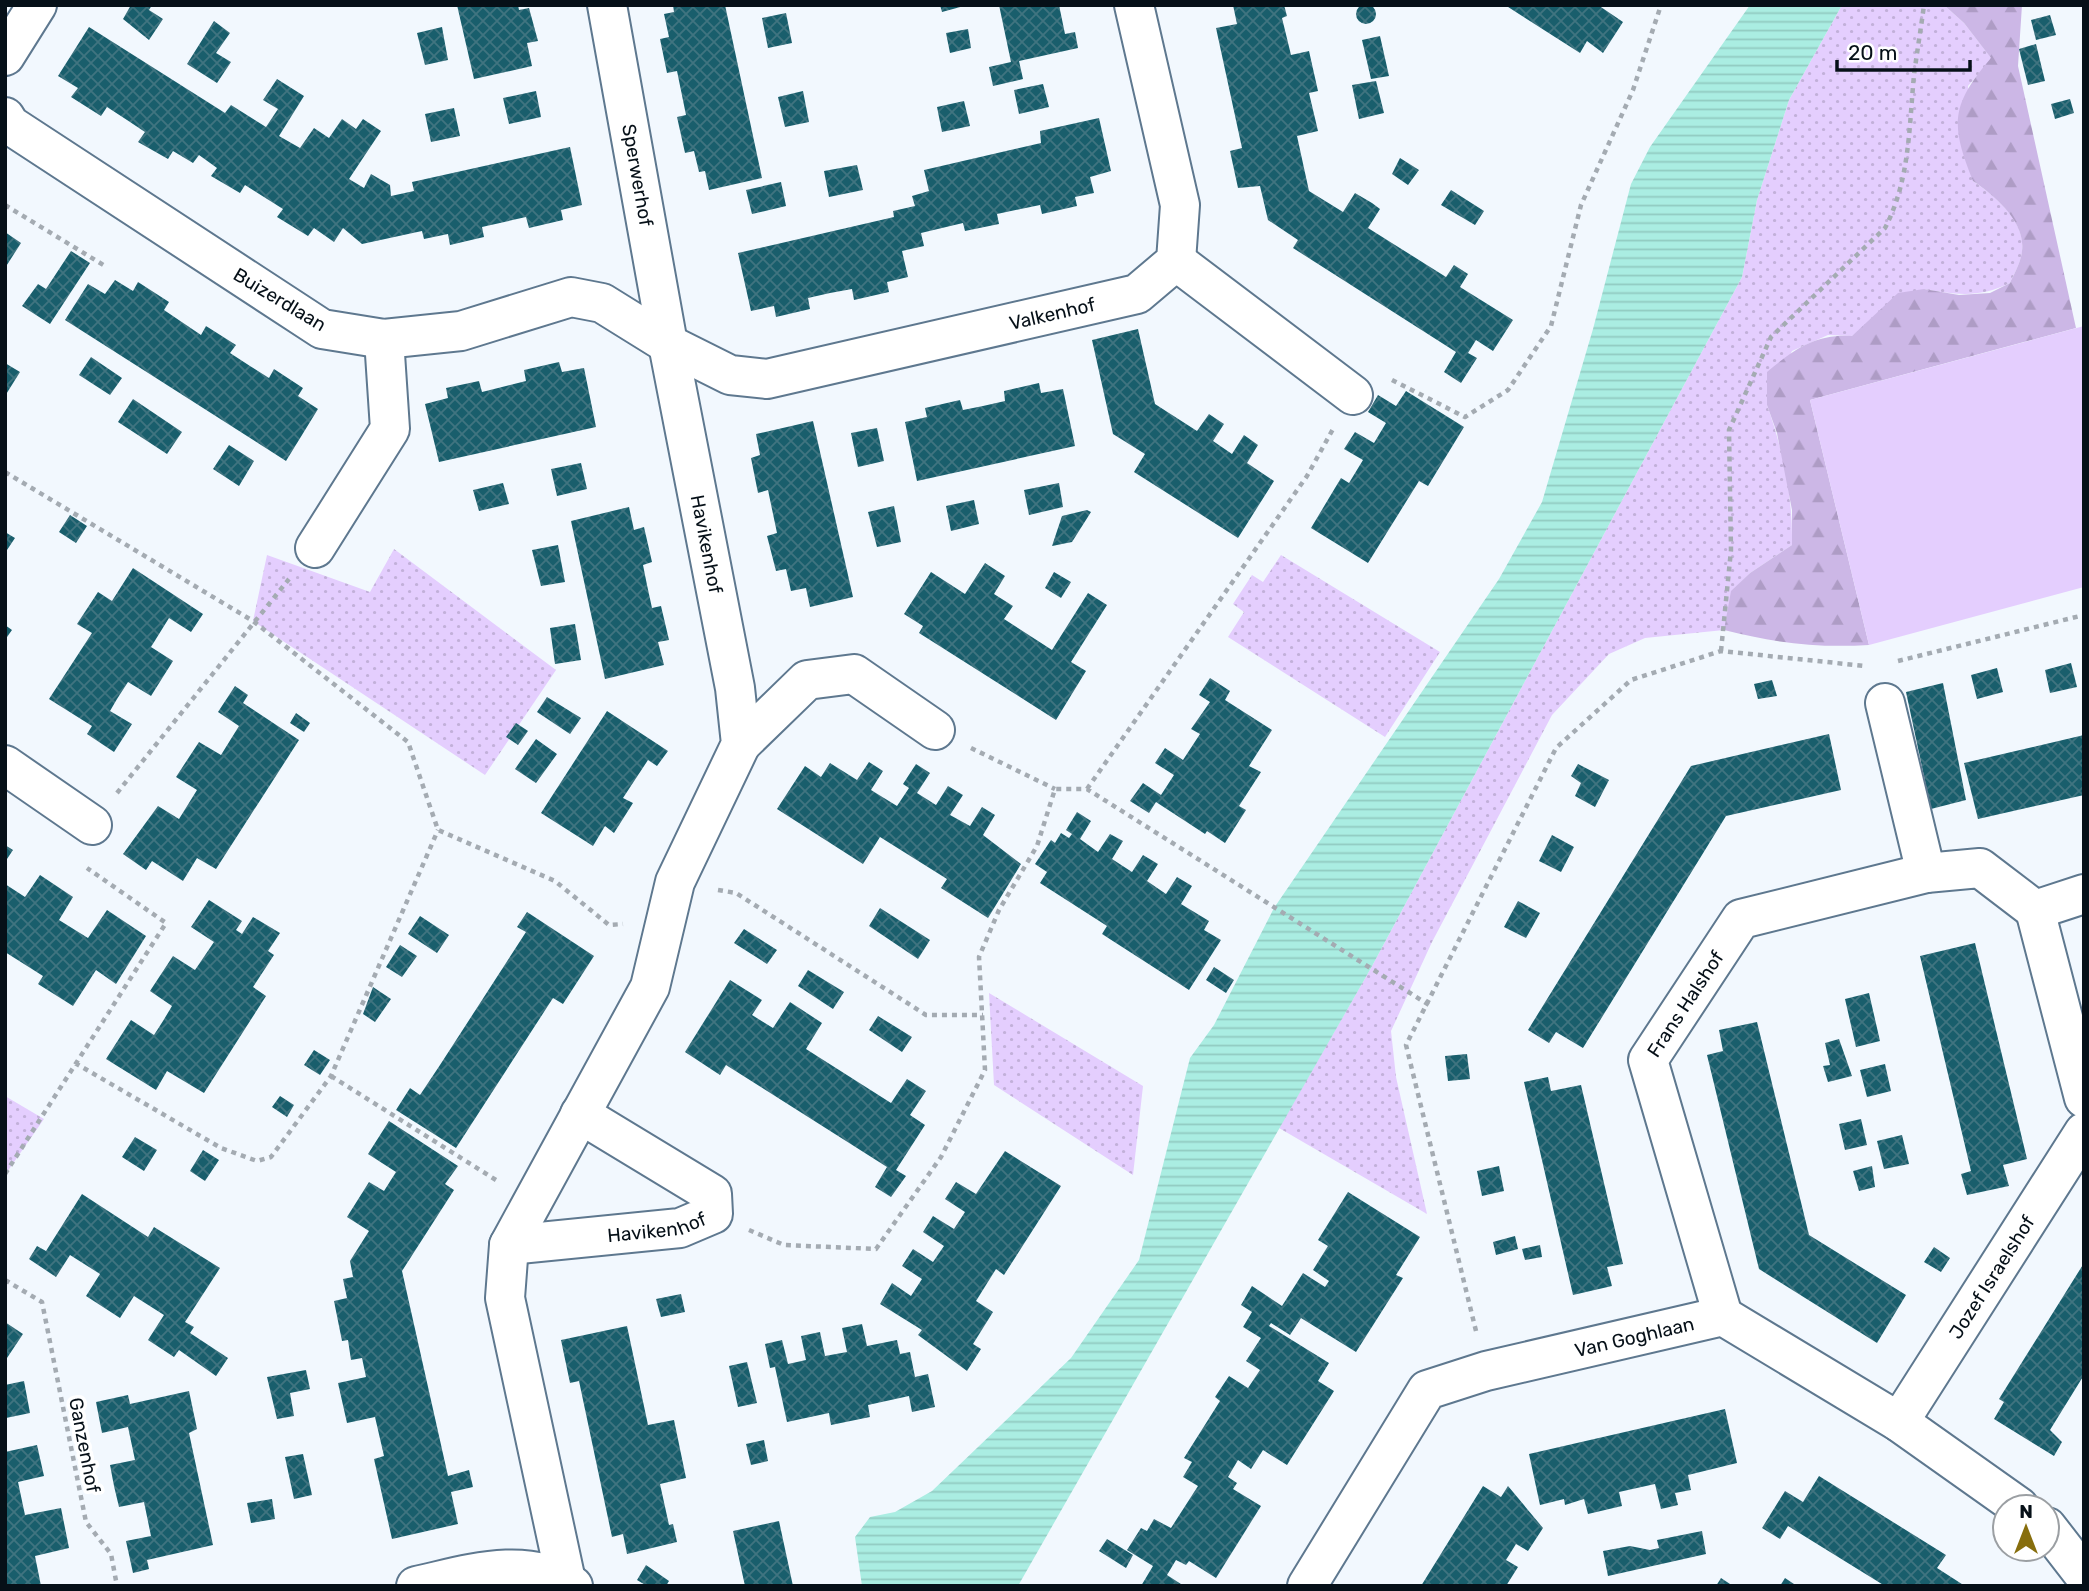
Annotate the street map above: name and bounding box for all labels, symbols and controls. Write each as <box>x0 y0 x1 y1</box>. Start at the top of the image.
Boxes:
scale bar <box>1837 28 1970 72</box>
text: 20 m <box>1848 40 1897 65</box>
street label: Sperwerhof <box>617 122 658 229</box>
street label: Buizerdlaan <box>229 263 330 336</box>
street label: Valkenhof <box>1007 293 1098 335</box>
street label: Havikenhof <box>686 493 727 596</box>
street label: Frans Halshof <box>1642 946 1729 1062</box>
street label: Havikenhof <box>606 1207 710 1247</box>
street label: Jozef Israelshof <box>1944 1211 2040 1343</box>
street label: Van Goghlaan <box>1572 1312 1696 1362</box>
street label: Ganzenhof <box>64 1396 105 1495</box>
north arrow <box>1991 1493 2061 1563</box>
text: N <box>2019 1500 2033 1523</box>

